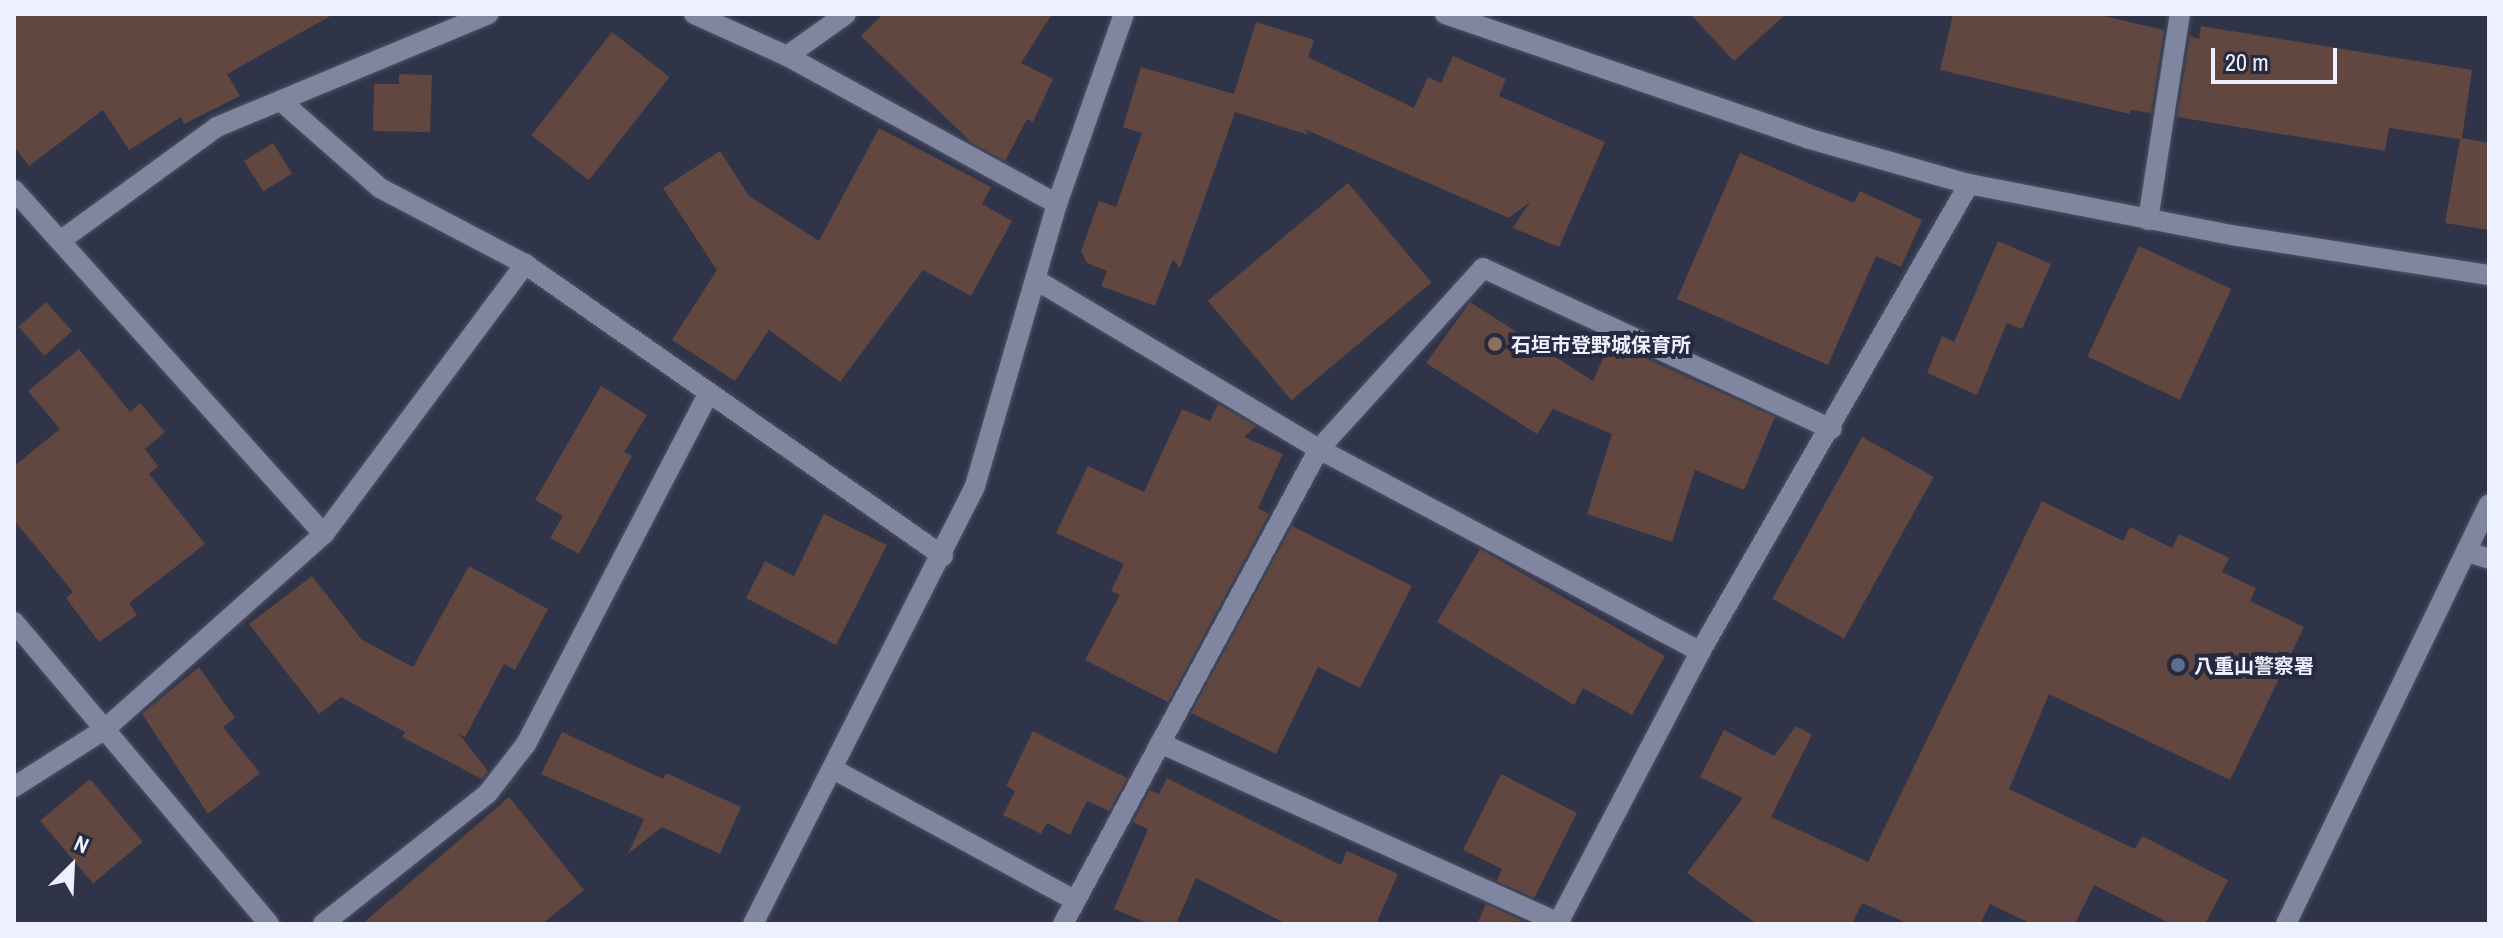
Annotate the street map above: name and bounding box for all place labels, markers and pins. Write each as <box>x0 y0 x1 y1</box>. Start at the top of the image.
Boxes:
place label: 石垣市登野城保育所 <box>1511 332 1691 356</box>
marker: 石垣市登野城保育所 <box>1486 335 1504 353</box>
place label: 八重山警察署 <box>2194 653 2314 677</box>
marker: 八重山警察署 <box>2169 656 2187 674</box>

